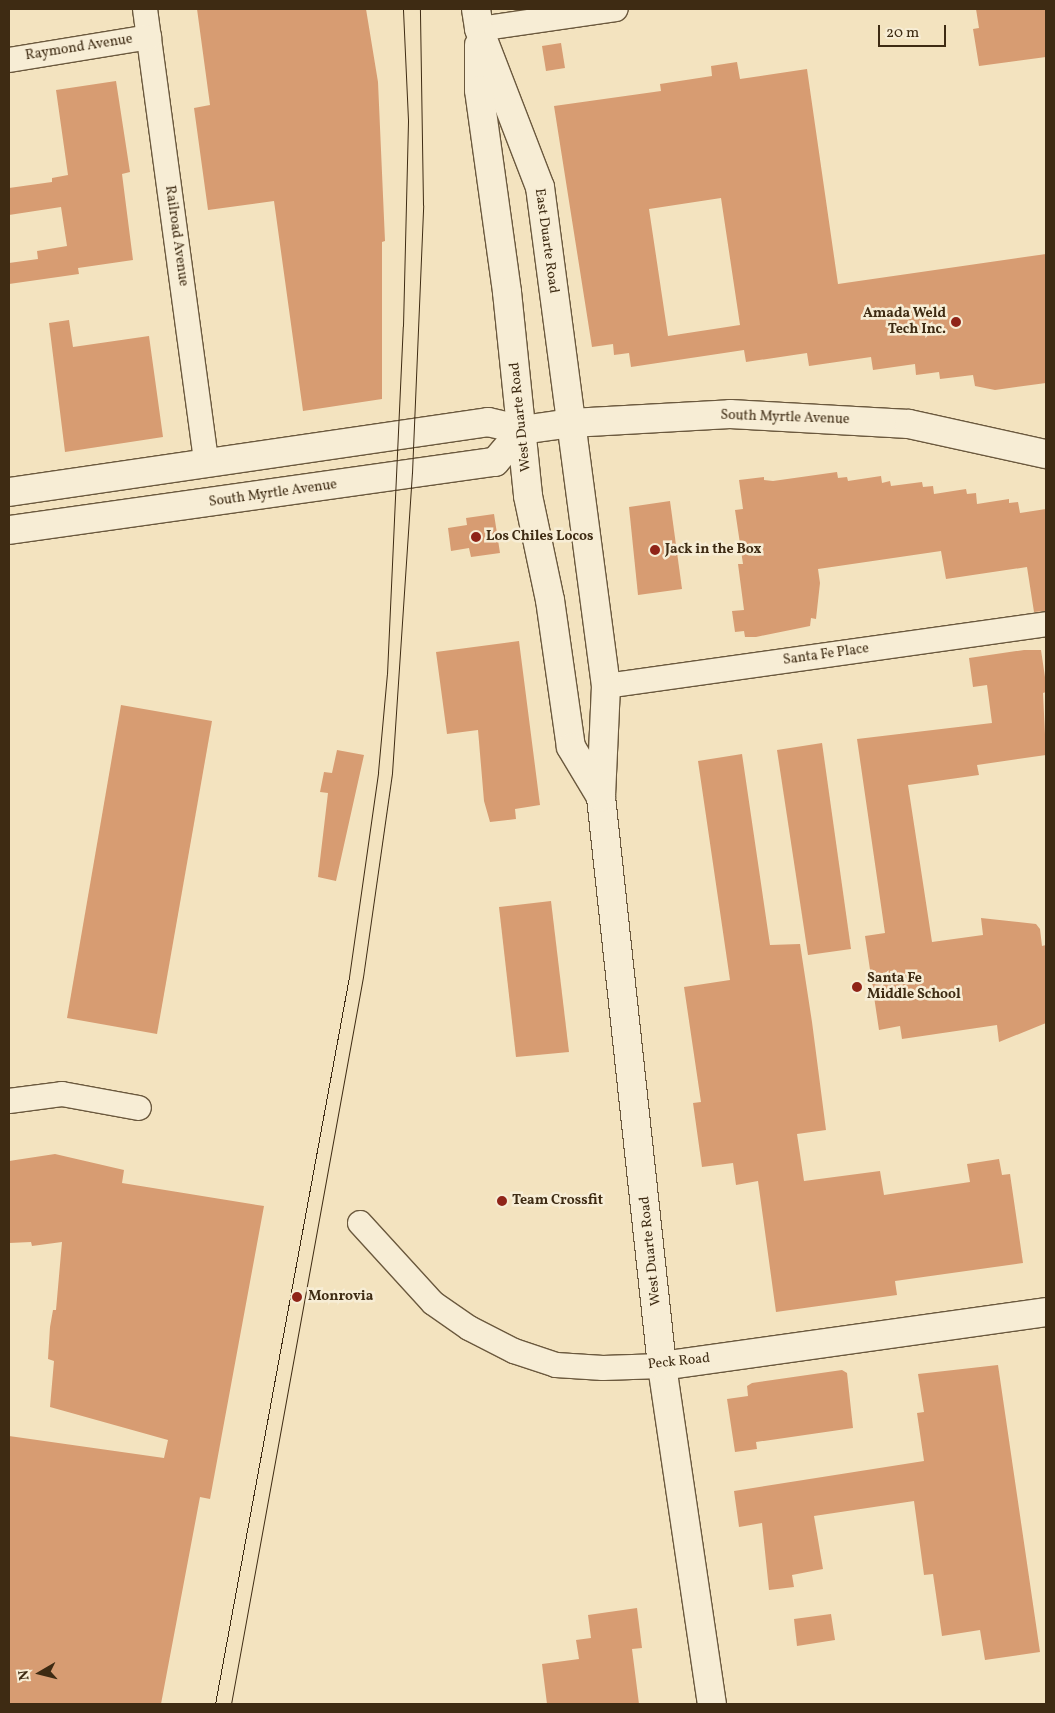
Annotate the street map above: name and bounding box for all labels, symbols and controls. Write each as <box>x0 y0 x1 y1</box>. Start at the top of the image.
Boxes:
scale bar <box>880 15 948 47</box>
text: 20 m <box>886 23 919 44</box>
street label: Raymond Avenue <box>24 31 134 65</box>
street label: Railroad Avenue <box>161 184 191 288</box>
street label: East Duarte Road <box>530 187 562 295</box>
place label: Amada Weld Tech Inc. <box>863 306 946 338</box>
marker: Amada Weld Tech Inc. <box>950 316 962 328</box>
street label: West Duarte Road <box>507 361 535 473</box>
street label: South Myrtle Avenue <box>720 407 850 429</box>
street label: South Myrtle Avenue <box>208 477 338 511</box>
place label: Los Chiles Locos <box>486 529 593 545</box>
marker: Los Chiles Locos <box>470 531 482 543</box>
place label: Jack in the Box <box>665 542 761 558</box>
marker: Jack in the Box <box>649 544 661 556</box>
street label: Santa Fe Place <box>782 641 870 669</box>
place label: Santa Fe Middle School <box>867 971 961 1004</box>
marker: Santa Fe Middle School <box>851 981 863 993</box>
place label: Team Crossfit <box>512 1193 603 1209</box>
marker: Team Crossfit <box>496 1195 508 1207</box>
street label: West Duarte Road <box>637 1195 665 1307</box>
place label: Monrovia <box>308 1289 373 1305</box>
marker: Monrovia <box>290 1290 304 1304</box>
street label: Peck Road <box>647 1350 711 1374</box>
north arrow <box>15 1648 65 1698</box>
text: N <box>15 1669 35 1682</box>

